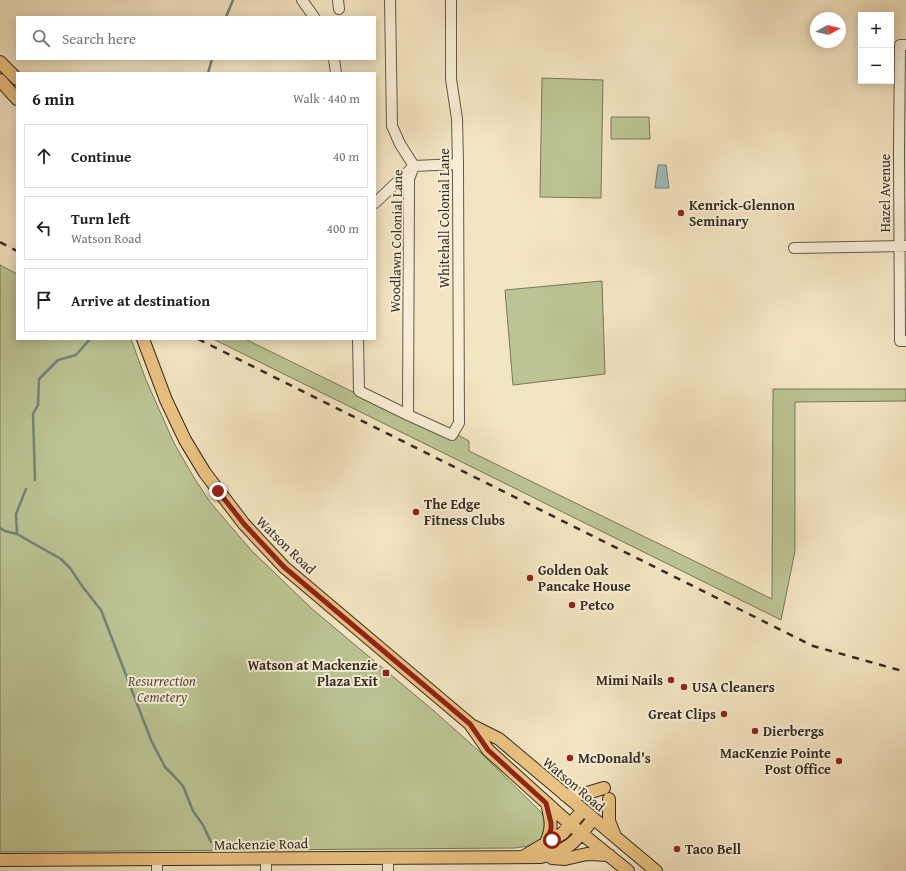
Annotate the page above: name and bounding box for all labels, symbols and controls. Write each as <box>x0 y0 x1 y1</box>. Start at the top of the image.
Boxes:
north arrow <box>810 12 846 48</box>
map controls <box>858 12 894 84</box>
button: + <box>858 12 894 48</box>
search box <box>16 16 376 60</box>
icon: search <box>30 27 52 49</box>
text: Search here <box>62 28 136 49</box>
button: − <box>858 48 894 84</box>
text: 6 min <box>32 86 74 111</box>
text: Walk · 440 m <box>293 89 360 108</box>
icon: ahead <box>33 145 55 167</box>
text: Continue <box>71 146 132 167</box>
text: 40 m <box>333 147 359 166</box>
street label: Whitehall Colonial Lane <box>434 148 454 288</box>
street label: Hazel Avenue <box>875 153 895 232</box>
street label: Woodlawn Colonial Lane <box>385 169 407 313</box>
place label: Kenrick-Glennon Seminary <box>689 195 796 231</box>
text: Turn left <box>71 208 130 229</box>
marker: Kenrick-Glennon Seminary <box>676 208 686 218</box>
icon: left <box>33 217 55 239</box>
text: 400 m <box>327 219 359 238</box>
text: Watson Road <box>71 229 141 248</box>
icon: arrive <box>33 289 55 311</box>
text: Arrive at destination <box>71 290 210 311</box>
route end <box>209 482 227 500</box>
place label: The Edge Fitness Clubs <box>424 494 505 530</box>
marker: The Edge Fitness Clubs <box>411 507 421 517</box>
street label: Watson Road <box>252 511 321 579</box>
place label: Golden Oak Pancake House <box>538 560 631 596</box>
marker: Golden Oak Pancake House <box>525 573 535 583</box>
place label: Petco <box>580 595 615 615</box>
marker: Petco <box>567 600 577 610</box>
place label: Watson at Mackenzie Plaza Exit <box>248 655 379 691</box>
marker: Watson at Mackenzie Plaza Exit <box>381 668 391 678</box>
place label: Mimi Nails <box>596 670 663 690</box>
park label: Resurrection Cemetery <box>127 671 196 707</box>
marker: Mimi Nails <box>666 675 676 685</box>
place label: USA Cleaners <box>692 677 775 697</box>
marker: USA Cleaners <box>679 682 689 692</box>
place label: Great Clips <box>648 704 716 724</box>
marker: Great Clips <box>719 709 729 719</box>
place label: Dierbergs <box>763 721 824 741</box>
marker: Dierbergs <box>750 726 760 736</box>
place label: MacKenzie Pointe Post Office <box>720 743 831 779</box>
place label: McDonald's <box>578 748 651 768</box>
street label: Watson Road <box>539 752 610 816</box>
marker: McDonald's <box>565 753 575 763</box>
marker: MacKenzie Pointe Post Office <box>834 756 844 766</box>
route start <box>543 831 561 849</box>
street label: Mackenzie Road <box>214 833 309 855</box>
place label: Taco Bell <box>685 839 742 859</box>
marker: Taco Bell <box>672 844 682 854</box>

